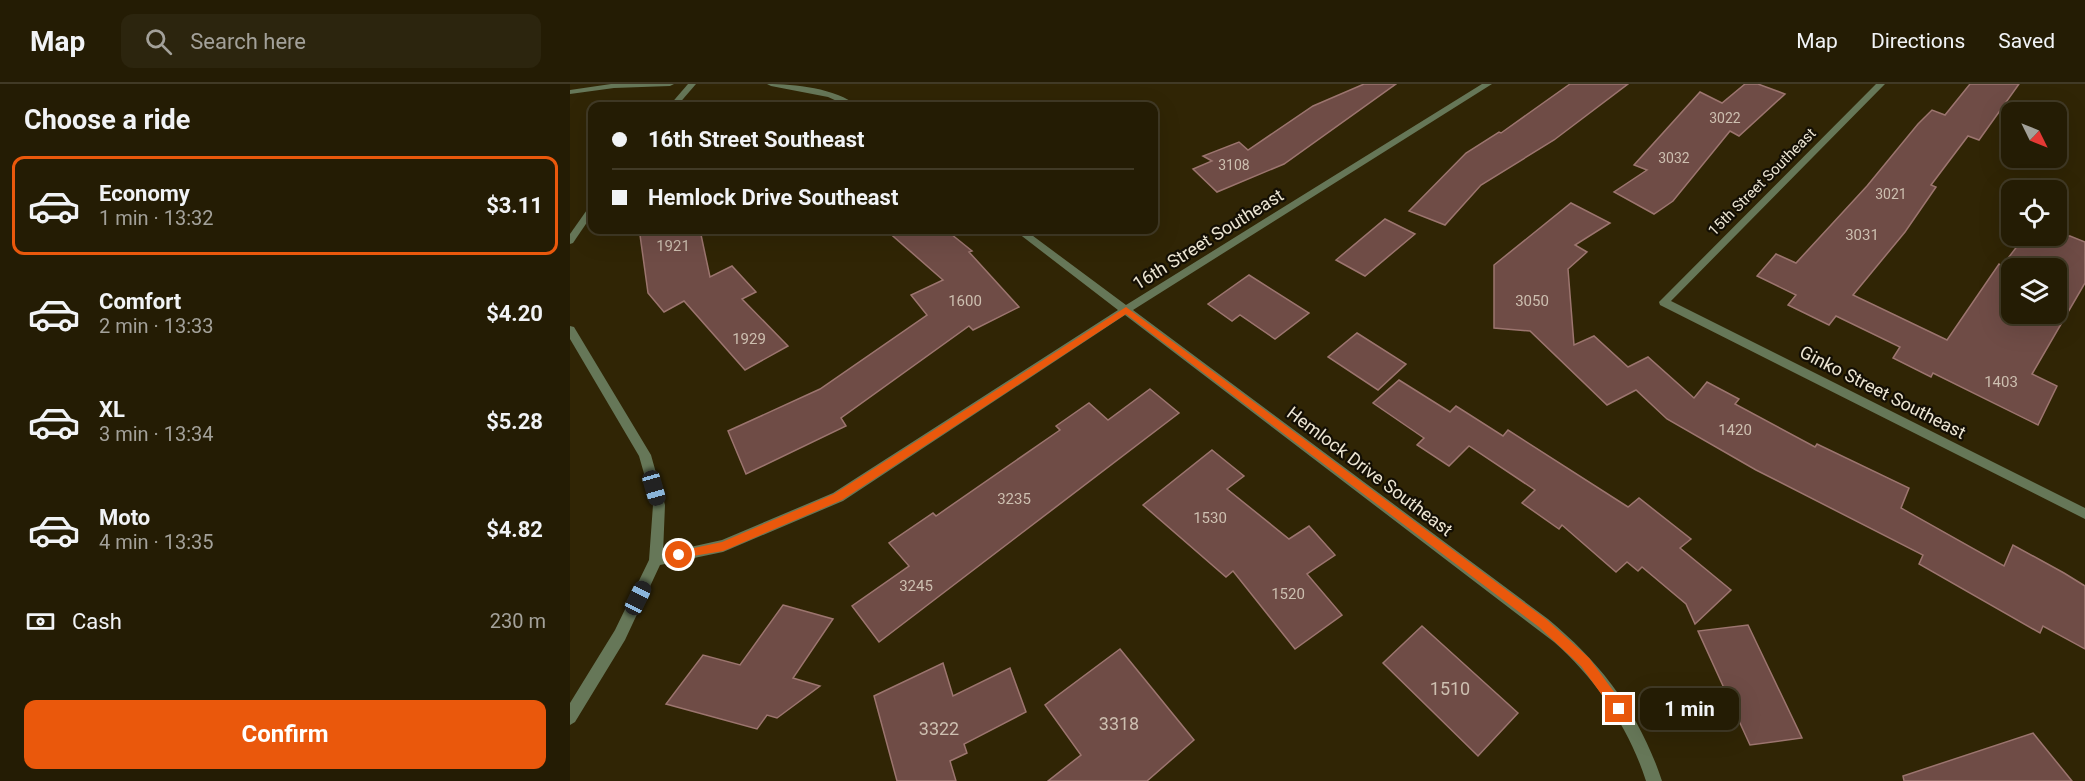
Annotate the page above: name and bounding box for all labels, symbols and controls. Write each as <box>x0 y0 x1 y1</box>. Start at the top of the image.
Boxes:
search box <box>121 14 541 68</box>
text: Map <box>30 25 85 58</box>
icon: search <box>142 25 175 58</box>
text: Search here <box>190 29 306 54</box>
text: Map <box>1796 29 1838 53</box>
text: Directions <box>1871 29 1965 53</box>
text: Saved <box>1998 29 2055 53</box>
north arrow <box>2001 102 2067 168</box>
map controls <box>2001 102 2067 324</box>
text: Choose a ride <box>24 104 190 136</box>
house number: 3022 <box>1709 110 1741 126</box>
street label: 15th Street Southeast <box>1704 124 1820 240</box>
text: 16th Street Southeast <box>648 127 864 152</box>
house number: 3032 <box>1658 150 1690 166</box>
house number: 3108 <box>1218 157 1250 173</box>
icon: car <box>27 179 81 233</box>
button: locate <box>2001 180 2067 246</box>
text: Economy <box>99 181 190 206</box>
street label: 16th Street Southeast <box>1129 184 1287 294</box>
text: Hemlock Drive Southeast <box>648 185 898 210</box>
house number: 3021 <box>1875 186 1907 202</box>
text: $3.11 <box>486 193 543 218</box>
text: 1 min · 13:32 <box>99 206 214 230</box>
house number: 3031 <box>1845 226 1879 244</box>
house number: 1921 <box>656 237 690 255</box>
button: layers <box>2001 258 2067 324</box>
icon: car <box>27 287 81 341</box>
text: Comfort <box>99 289 181 314</box>
house number: 1600 <box>948 292 982 310</box>
house number: 3050 <box>1515 292 1549 310</box>
text: $4.20 <box>486 301 543 326</box>
text: 2 min · 13:33 <box>99 314 214 338</box>
house number: 1929 <box>732 330 766 348</box>
street label: Ginko Street Southeast <box>1796 341 1970 443</box>
house number: 1403 <box>1984 373 2018 391</box>
icon: car <box>27 395 81 449</box>
text: XL <box>99 397 125 422</box>
street label: Hemlock Drive Southeast <box>1283 402 1457 540</box>
text: $5.28 <box>486 409 543 434</box>
house number: 1420 <box>1718 421 1752 439</box>
text: 3 min · 13:34 <box>99 422 214 446</box>
car <box>640 468 668 508</box>
house number: 3235 <box>997 490 1031 508</box>
icon: car <box>27 503 81 557</box>
text: Moto <box>99 505 150 530</box>
house number: 1530 <box>1193 509 1227 527</box>
text: $4.82 <box>486 517 543 542</box>
text: 4 min · 13:35 <box>99 530 214 554</box>
route start <box>665 541 692 568</box>
house number: 3245 <box>899 577 933 595</box>
car <box>622 578 654 618</box>
house number: 1520 <box>1271 585 1305 603</box>
icon: cash <box>24 605 57 638</box>
text: Cash <box>72 609 122 634</box>
text: 230 m <box>490 609 546 633</box>
house number: 1510 <box>1430 678 1470 699</box>
callout: 1 min <box>1640 688 1739 730</box>
route end <box>1605 695 1632 722</box>
text: 1 min <box>1664 697 1715 721</box>
button: Confirm <box>24 700 546 769</box>
house number: 3318 <box>1099 713 1139 734</box>
house number: 3322 <box>919 718 959 739</box>

